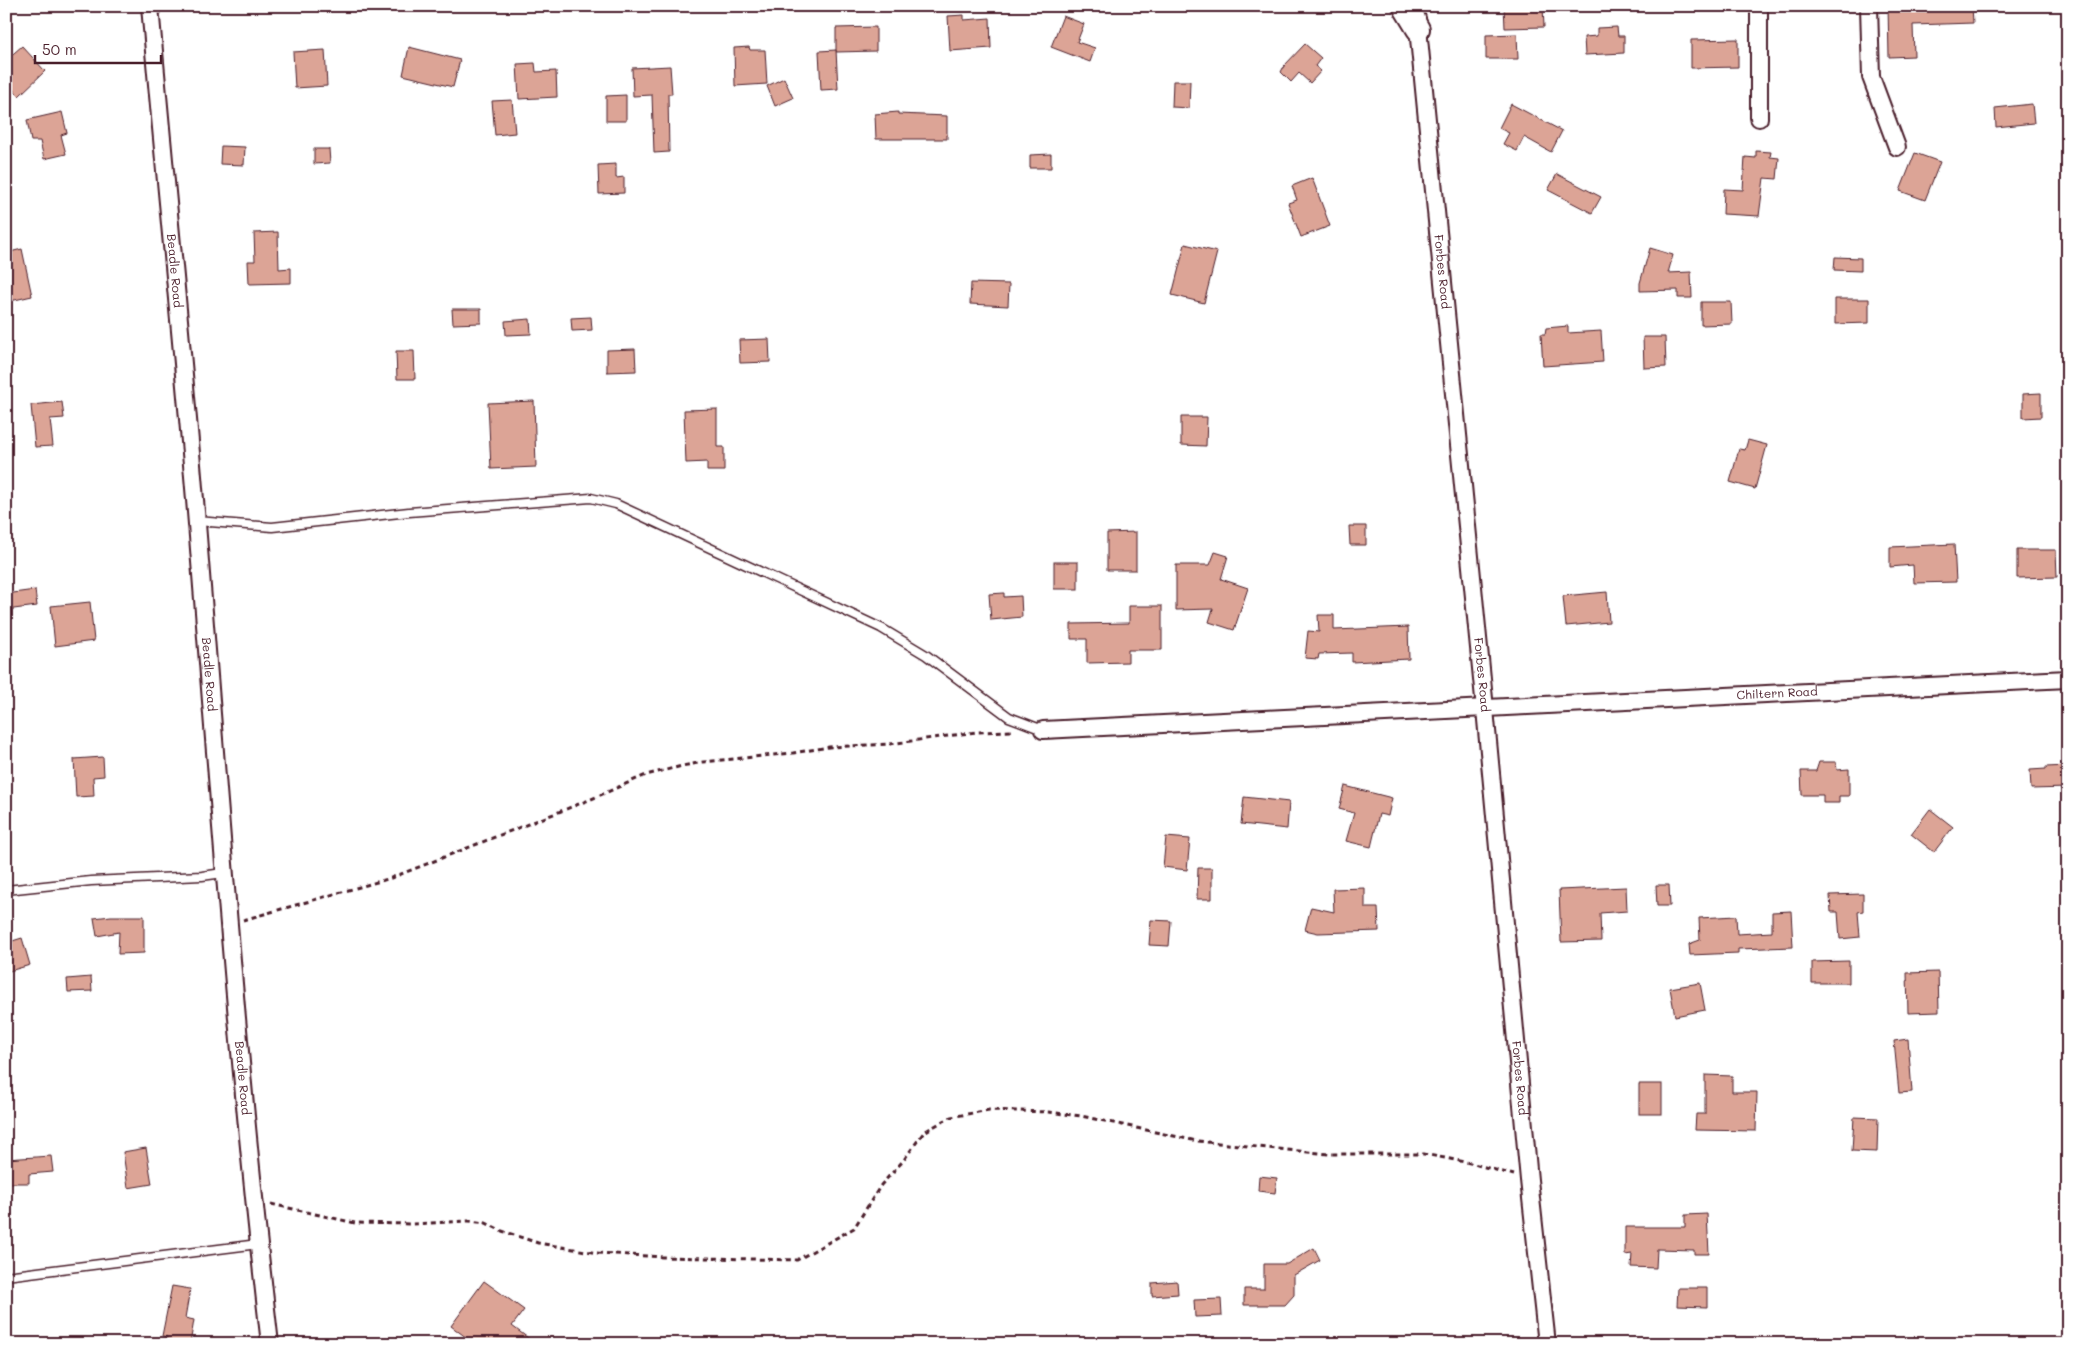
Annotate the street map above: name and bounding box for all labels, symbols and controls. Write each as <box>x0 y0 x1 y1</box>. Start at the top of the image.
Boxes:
scale bar <box>35 32 161 64</box>
text: 50 m <box>42 39 77 59</box>
street label: Beadle Road <box>164 233 187 309</box>
street label: Forbes Road <box>1431 234 1455 310</box>
street label: Beadle Road <box>199 637 221 712</box>
street label: Forbes Road <box>1471 637 1494 713</box>
street label: Chiltern Road <box>1736 682 1818 702</box>
street label: Beadle Road <box>232 1040 255 1116</box>
street label: Forbes Road <box>1509 1040 1532 1116</box>

